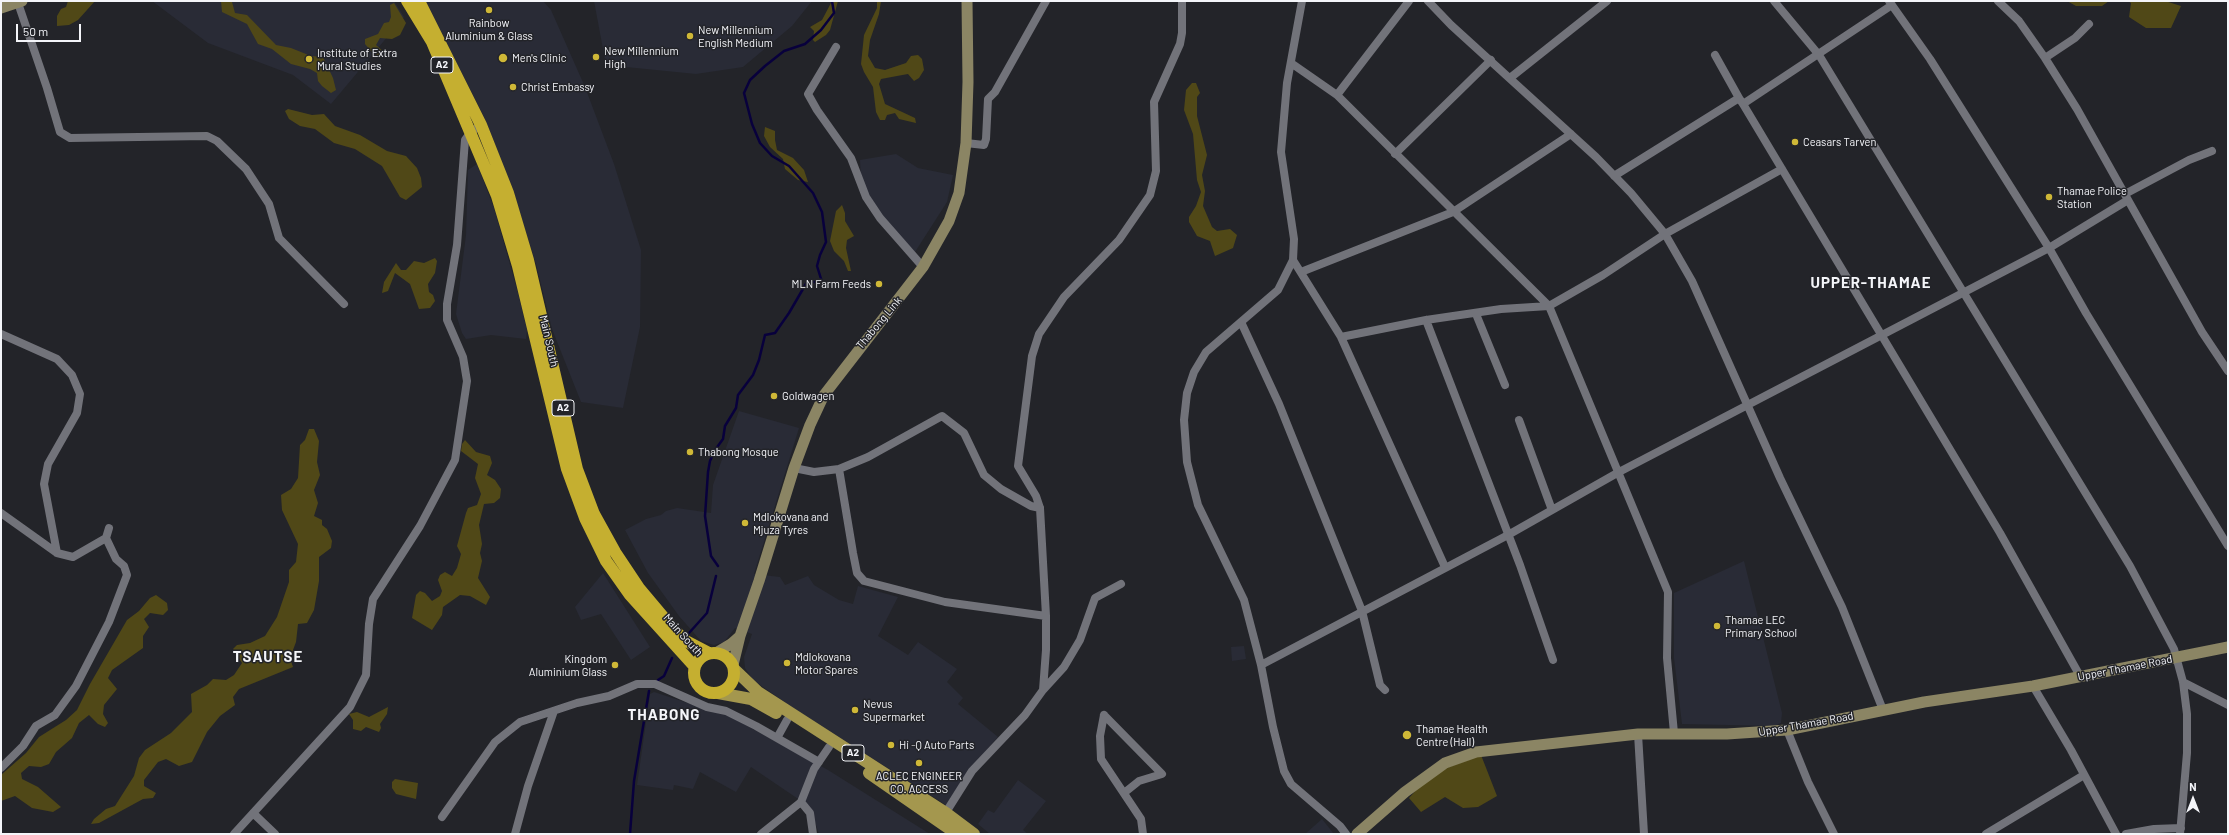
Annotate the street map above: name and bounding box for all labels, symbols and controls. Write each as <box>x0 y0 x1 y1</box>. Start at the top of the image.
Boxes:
marker: Rainbow Aluminium & Glass <box>484 5 494 15</box>
scale bar <box>18 16 83 42</box>
place label: Rainbow Aluminium & Glass <box>445 16 533 42</box>
place label: New Millennium English Medium <box>698 23 773 49</box>
text: 50 m <box>23 24 48 38</box>
marker: New Millennium English Medium <box>685 31 695 41</box>
place label: New Millennium High <box>604 44 679 70</box>
place label: Institute of Extra Mural Studies <box>317 46 397 72</box>
place label: Men's Clinic <box>512 51 566 65</box>
marker: Men's Clinic <box>497 52 509 64</box>
marker: New Millennium High <box>591 52 601 62</box>
marker: Institute of Extra Mural Studies <box>304 54 314 64</box>
road number: A2 <box>431 57 453 73</box>
place label: Christ Embassy <box>521 80 594 94</box>
marker: Christ Embassy <box>508 82 518 92</box>
place label: Ceasars Tarven <box>1803 135 1876 149</box>
marker: Ceasars Tarven <box>1790 137 1800 147</box>
place label: Thamae Police Station <box>2057 184 2127 210</box>
marker: Thamae Police Station <box>2044 192 2054 202</box>
district label: UPPER-THAMAE <box>1811 274 1931 292</box>
place label: MLN Farm Feeds <box>792 277 871 291</box>
marker: MLN Farm Feeds <box>874 279 884 289</box>
street label: Thabong Link <box>853 294 905 352</box>
street label: Main South <box>537 314 561 368</box>
place label: Goldwagen <box>782 389 834 403</box>
marker: Goldwagen <box>769 391 779 401</box>
road number: A2 <box>552 400 574 416</box>
place label: Thabong Mosque <box>698 445 779 459</box>
marker: Thabong Mosque <box>685 447 695 457</box>
place label: Mdlokovana and Mjuza Tyres <box>753 510 828 536</box>
marker: Mdlokovana and Mjuza Tyres <box>740 518 750 528</box>
street label: Main South <box>660 611 706 659</box>
place label: Thamae LEC Primary School <box>1725 613 1797 639</box>
marker: Thamae LEC Primary School <box>1712 621 1722 631</box>
district label: TSAUTSE <box>233 648 303 666</box>
place label: Mdlokovana Motor Spares <box>795 650 858 676</box>
place label: Kingdom Aluminium Glass <box>529 652 607 678</box>
street label: Upper Thamae Road <box>2077 652 2173 684</box>
marker: Mdlokovana Motor Spares <box>782 658 792 668</box>
marker: Kingdom Aluminium Glass <box>610 660 620 670</box>
place label: Nevus Supermarket <box>863 697 925 723</box>
marker: Nevus Supermarket <box>850 705 860 715</box>
district label: THABONG <box>627 706 701 724</box>
street label: Upper Thamae Road <box>1757 709 1855 739</box>
place label: Thamae Health Centre (Hall) <box>1416 722 1488 748</box>
marker: Thamae Health Centre (Hall) <box>1401 729 1413 741</box>
place label: Hi -Q Auto Parts <box>899 738 974 752</box>
marker: Hi -Q Auto Parts <box>886 740 896 750</box>
road number: A2 <box>842 745 864 761</box>
marker: ACLEC ENGINEER CO. ACCESS <box>914 758 924 768</box>
place label: ACLEC ENGINEER CO. ACCESS <box>876 769 962 795</box>
north arrow <box>2173 779 2213 819</box>
text: N <box>2189 780 2197 793</box>

